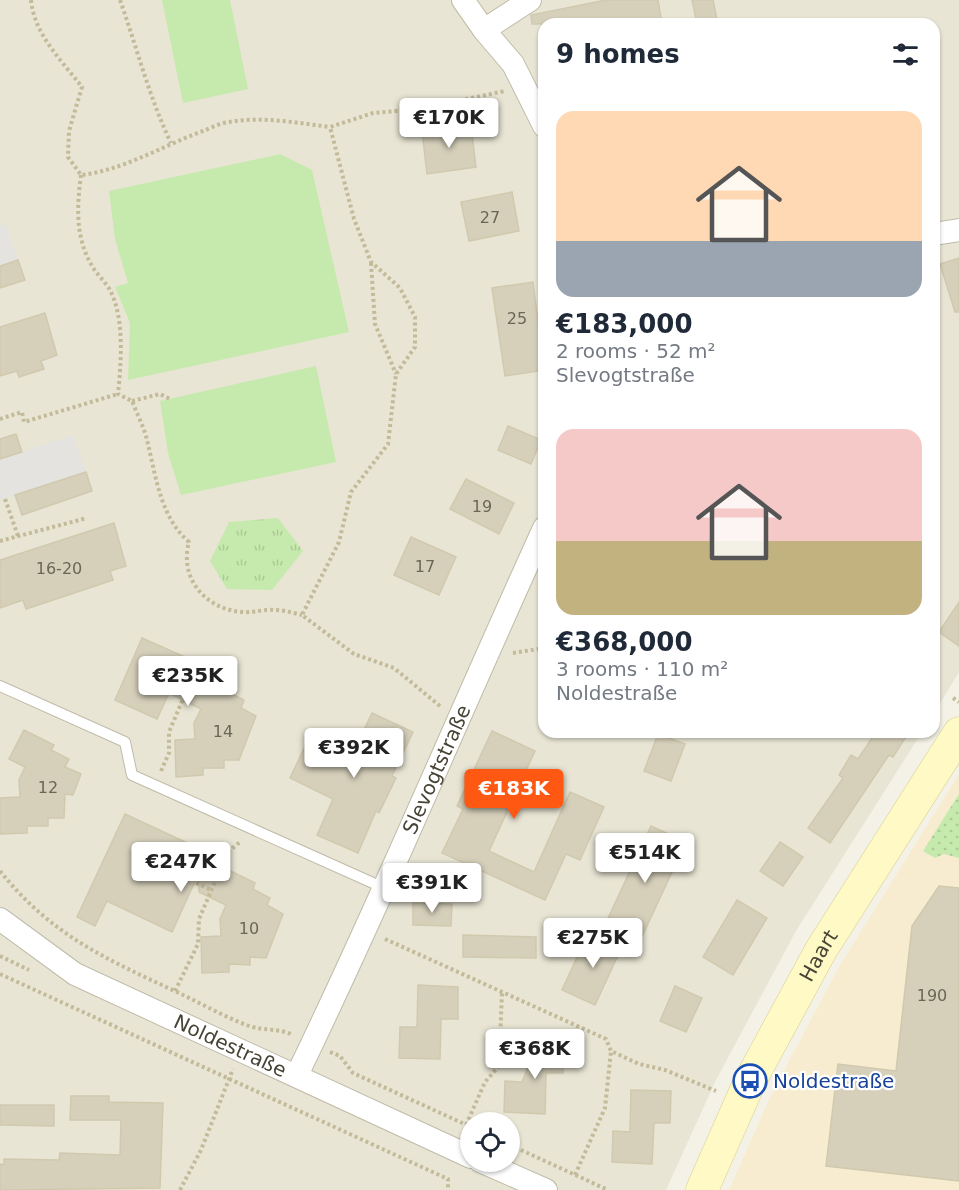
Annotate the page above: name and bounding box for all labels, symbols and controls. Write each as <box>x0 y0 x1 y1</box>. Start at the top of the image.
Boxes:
icon: filters <box>889 38 922 71</box>
text: 9 homes <box>556 39 680 69</box>
pin: €170K <box>407 98 491 149</box>
text: €170K <box>413 105 485 129</box>
icon: home <box>685 150 793 258</box>
house number: 27 <box>480 208 500 227</box>
house number: 25 <box>507 309 527 328</box>
text: €183,000 <box>556 309 693 339</box>
text: 2 rooms · 52 m² <box>556 339 716 363</box>
text: Slevogtstraße <box>556 363 695 387</box>
icon: home <box>685 468 793 576</box>
house number: 19 <box>472 497 492 516</box>
house number: 17 <box>415 557 435 576</box>
house number: 16-20 <box>36 559 82 578</box>
text: €368,000 <box>556 627 693 657</box>
pin: €235K <box>146 656 230 707</box>
text: 3 rooms · 110 m² <box>556 657 728 681</box>
text: €235K <box>152 663 224 687</box>
text: Noldestraße <box>556 681 677 705</box>
street label: Slevogtstraße <box>397 701 476 838</box>
house number: 14 <box>213 722 233 741</box>
pin: €392K <box>312 728 396 779</box>
text: €392K <box>318 735 390 759</box>
pin: €183K <box>472 769 556 820</box>
text: €183K <box>478 776 550 800</box>
house number: 12 <box>38 778 58 797</box>
pin: €514K <box>603 833 687 884</box>
text: €514K <box>609 840 681 864</box>
pin: €247K <box>139 842 223 893</box>
text: €247K <box>145 849 217 873</box>
pin: €391K <box>390 863 474 914</box>
text: €391K <box>396 870 468 894</box>
pin: €275K <box>551 918 635 969</box>
house number: 10 <box>239 919 259 938</box>
text: €275K <box>557 925 629 949</box>
street label: Haart <box>794 925 843 986</box>
house number: 190 <box>917 986 947 1005</box>
street label: Noldestraße <box>170 1009 290 1082</box>
pin: €368K <box>493 1029 577 1080</box>
text: €368K <box>499 1036 571 1060</box>
bus stop icon: Noldestraße <box>732 1063 768 1099</box>
place label: Noldestraße <box>773 1069 894 1093</box>
map controls <box>460 1112 520 1172</box>
button: locate <box>460 1112 520 1172</box>

